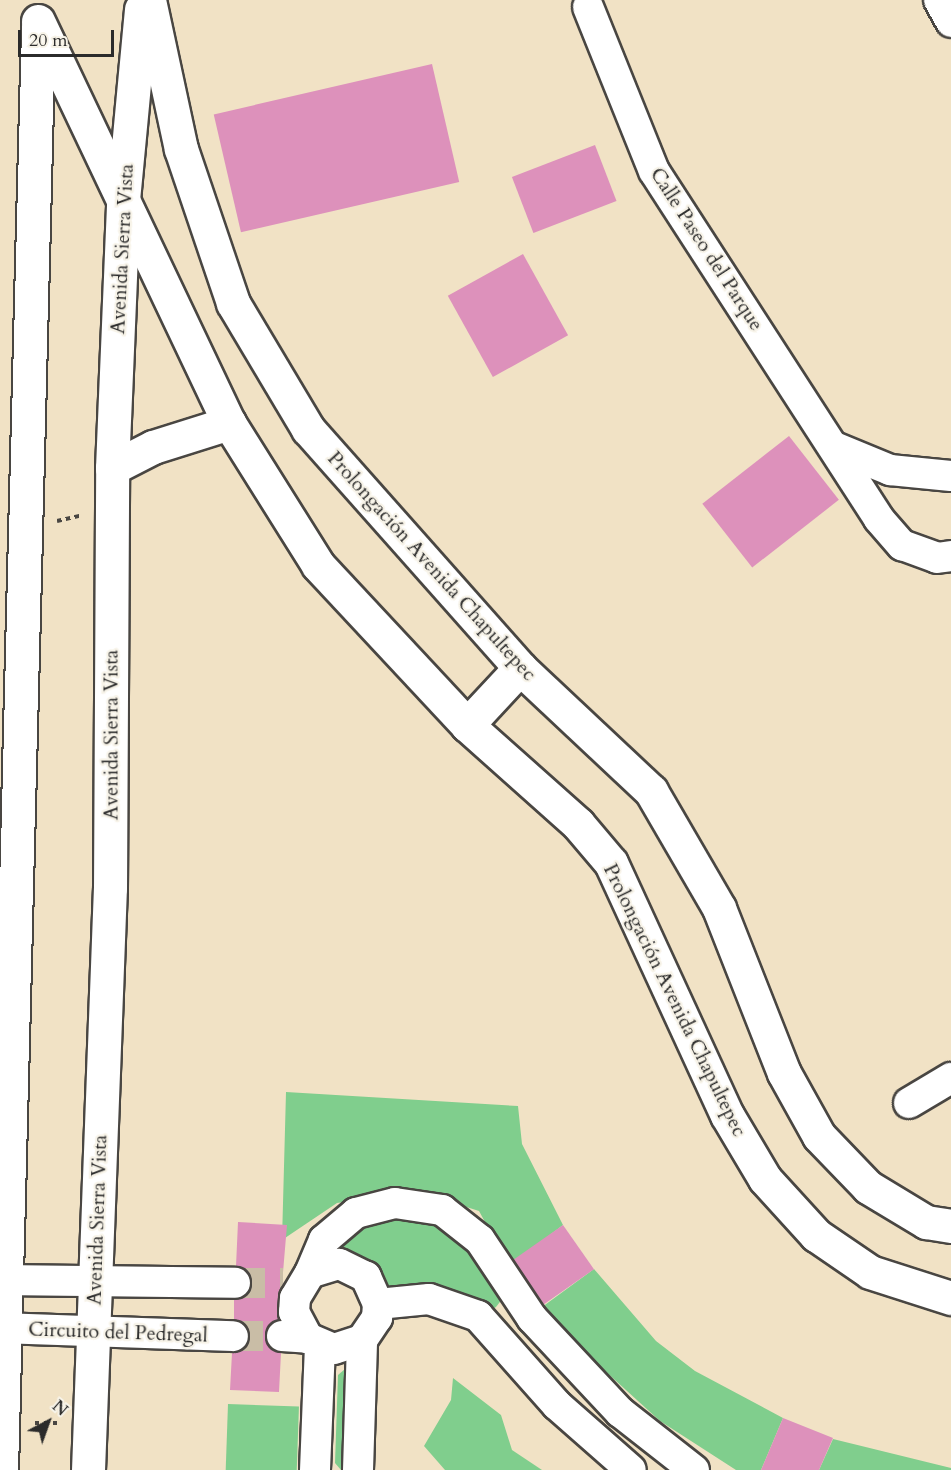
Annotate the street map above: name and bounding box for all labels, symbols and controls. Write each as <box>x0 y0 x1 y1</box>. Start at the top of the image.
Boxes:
scale bar <box>21 18 117 56</box>
text: 20 m <box>29 28 68 53</box>
street label: Avenida Sierra Vista <box>106 163 138 335</box>
street label: Calle Paseo del Parque <box>645 163 769 335</box>
street label: Prolongación Avenida Chapultepec <box>323 446 541 686</box>
street label: Avenida Sierra Vista <box>99 650 123 820</box>
street label: Prolongación Avenida Chapultepec <box>598 860 752 1140</box>
street label: Avenida Sierra Vista <box>82 1134 112 1306</box>
street label: Circuito del Pedregal <box>28 1317 208 1347</box>
north arrow <box>18 1392 78 1452</box>
text: N <box>47 1396 72 1421</box>

